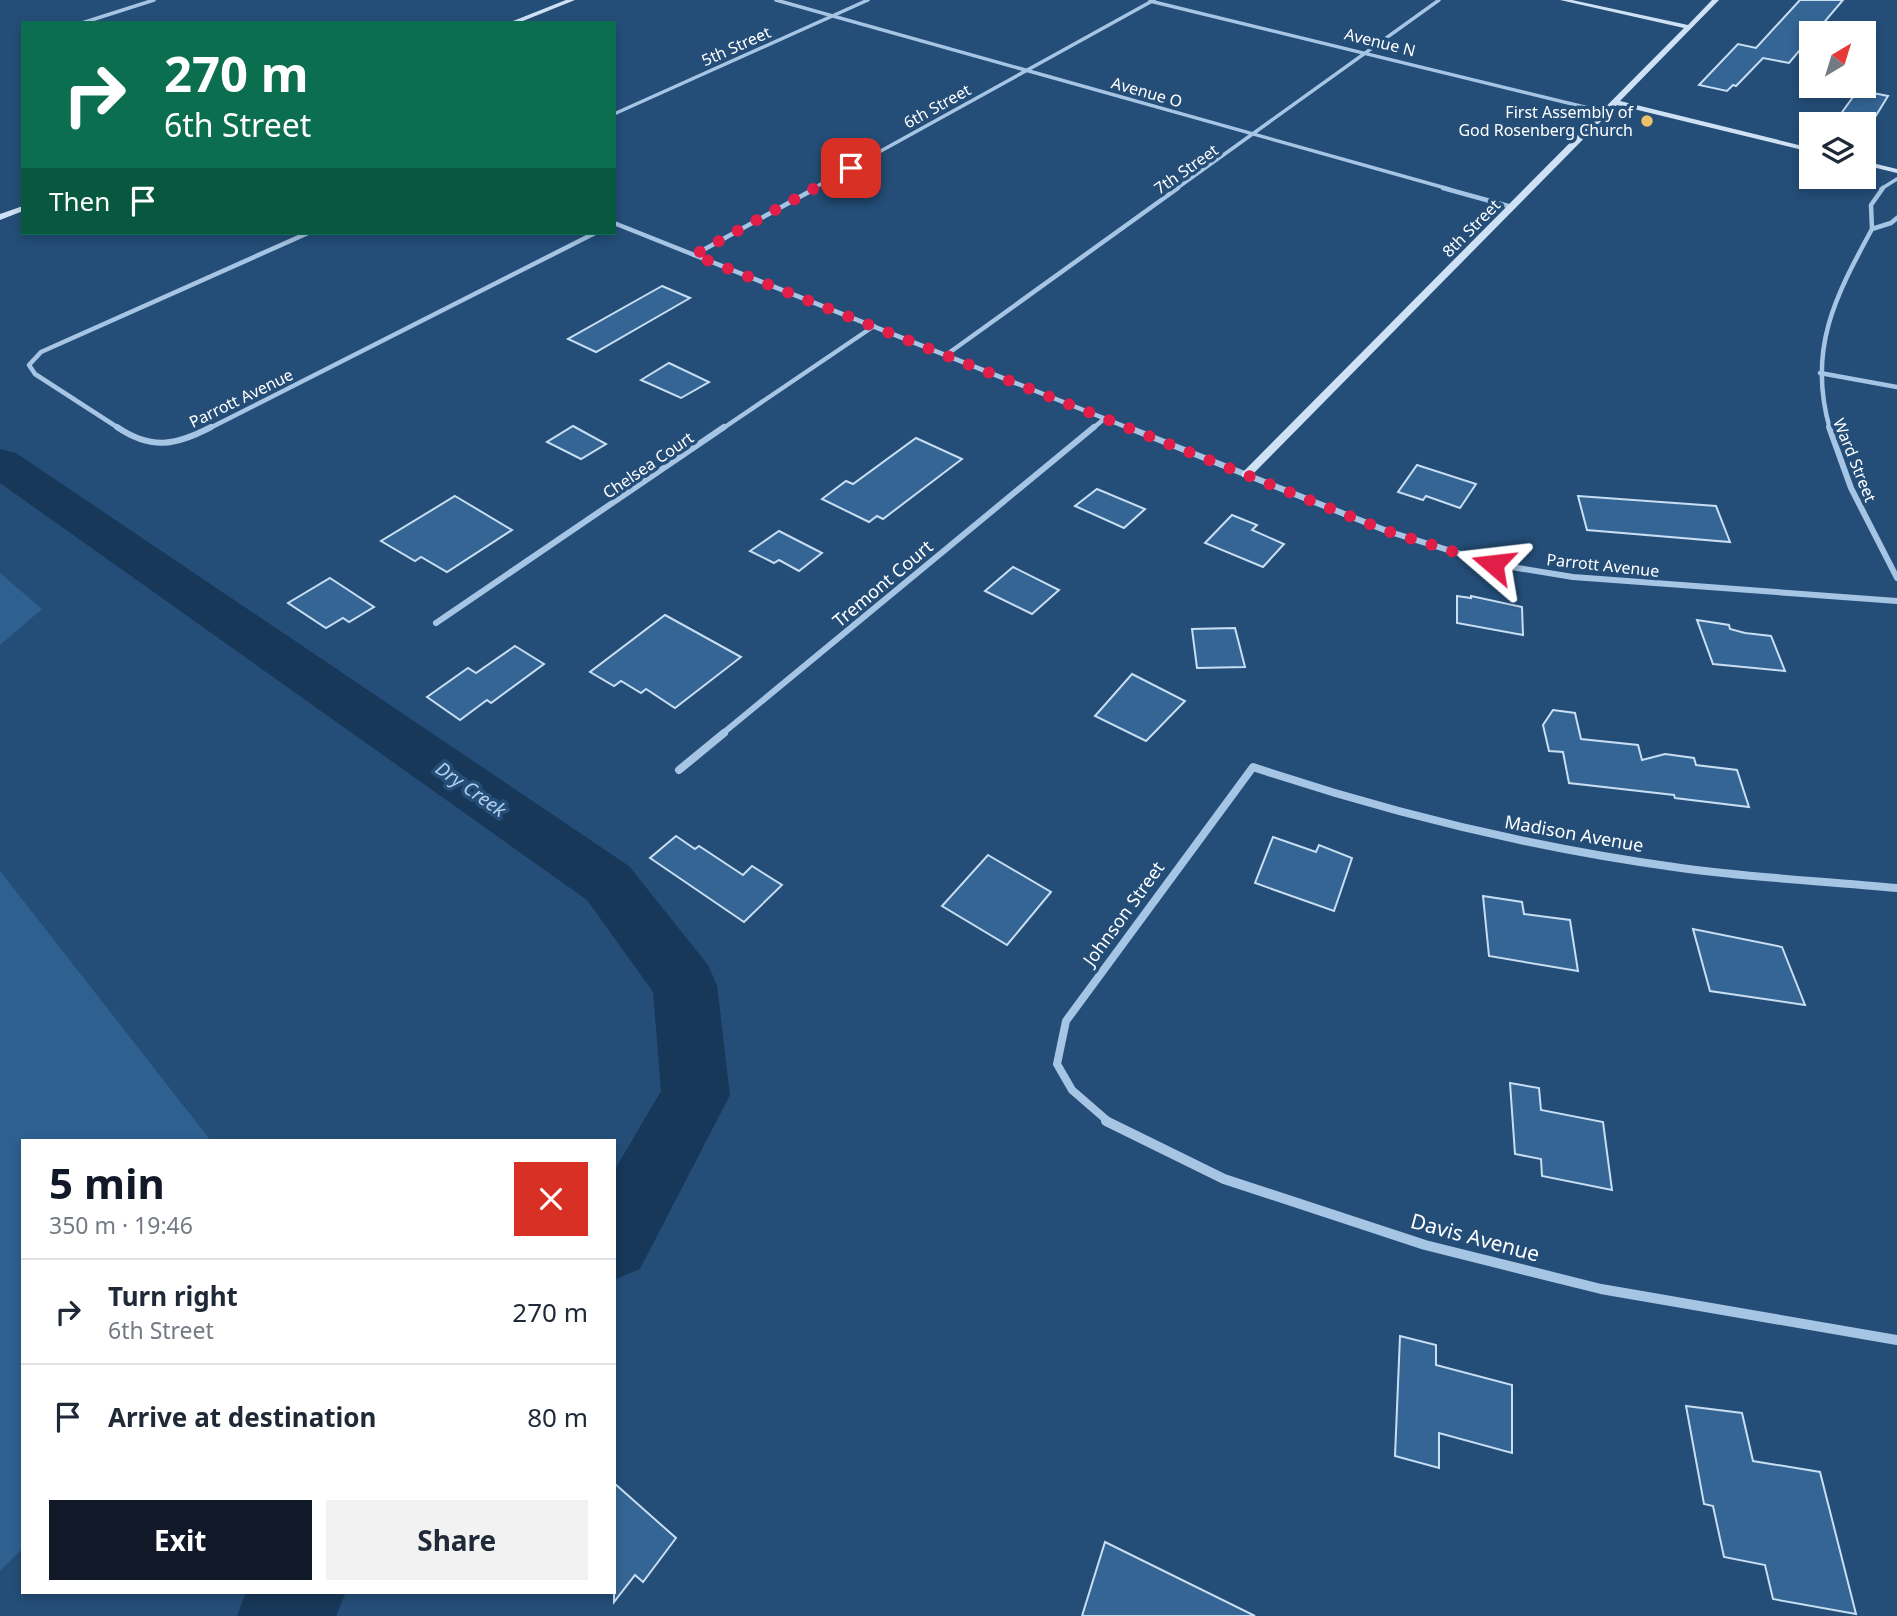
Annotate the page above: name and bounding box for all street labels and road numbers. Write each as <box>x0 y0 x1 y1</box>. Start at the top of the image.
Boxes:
street label: 5th Street <box>698 21 774 71</box>
street label: Avenue N <box>1342 23 1418 61</box>
street label: Avenue O <box>1109 71 1185 113</box>
street label: 6th Street <box>899 78 975 133</box>
street label: 7th Street <box>1150 139 1223 199</box>
street label: 8th Street <box>1437 194 1505 262</box>
street label: Parrott Avenue <box>185 363 297 433</box>
street label: Ward Street <box>1828 415 1882 505</box>
street label: Chelsea Court <box>598 426 698 503</box>
street label: Tremont Court <box>827 534 938 632</box>
street label: Parrott Avenue <box>1546 548 1660 582</box>
street label: Madison Avenue <box>1503 809 1646 857</box>
street label: Johnson Street <box>1076 856 1170 972</box>
street label: Davis Avenue <box>1408 1206 1543 1268</box>

